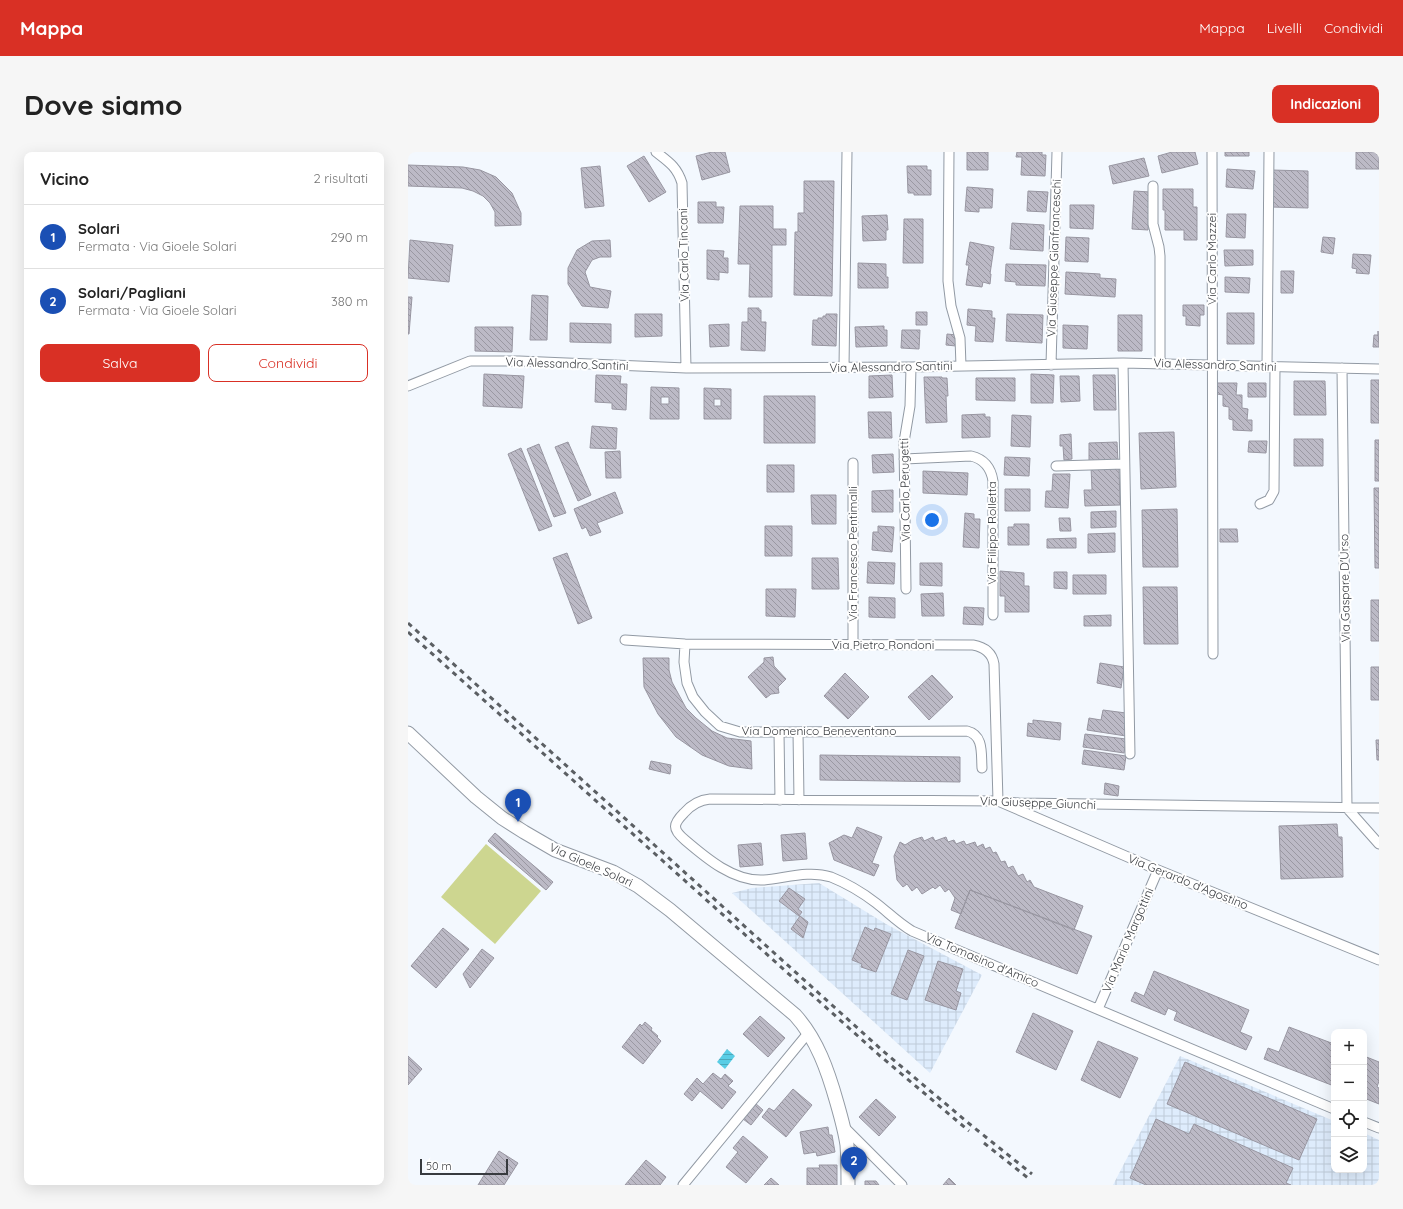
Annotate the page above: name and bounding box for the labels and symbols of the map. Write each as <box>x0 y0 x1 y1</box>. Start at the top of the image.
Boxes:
street label: Via Giuseppe Gianfranceschi <box>1043 179 1064 337</box>
street label: Via Carlo Tincani <box>675 208 692 302</box>
street label: Via Carlo Mazzei <box>1204 213 1219 305</box>
street label: Via Alessandro Santini <box>505 354 629 373</box>
street label: Via Alessandro Santini <box>1153 355 1277 374</box>
street label: Via Alessandro Santini <box>829 358 953 375</box>
street label: Via Carlo Perugetti <box>896 438 913 542</box>
street label: Via Filippo Rolletta <box>984 481 999 585</box>
street label: Via Francesco Pentimalli <box>845 486 860 622</box>
your location <box>922 510 942 530</box>
street label: Via Gaspare D'Urso <box>1336 534 1353 642</box>
street label: Via Pietro Rondoni <box>832 637 934 652</box>
street label: Via Domenico Beneventano <box>742 723 896 738</box>
pin: 1 <box>505 789 531 822</box>
street label: Via Giuseppe Giunchi <box>980 793 1096 812</box>
street label: Via Gioele Solari <box>547 839 635 890</box>
street label: Via Gerardo d'Agostino <box>1126 851 1251 913</box>
street label: Via Mario Margottini <box>1099 885 1156 994</box>
street label: Via Tomasino d'Amico <box>923 929 1041 990</box>
pin: 2 <box>841 1147 867 1180</box>
scale bar <box>420 1157 508 1176</box>

